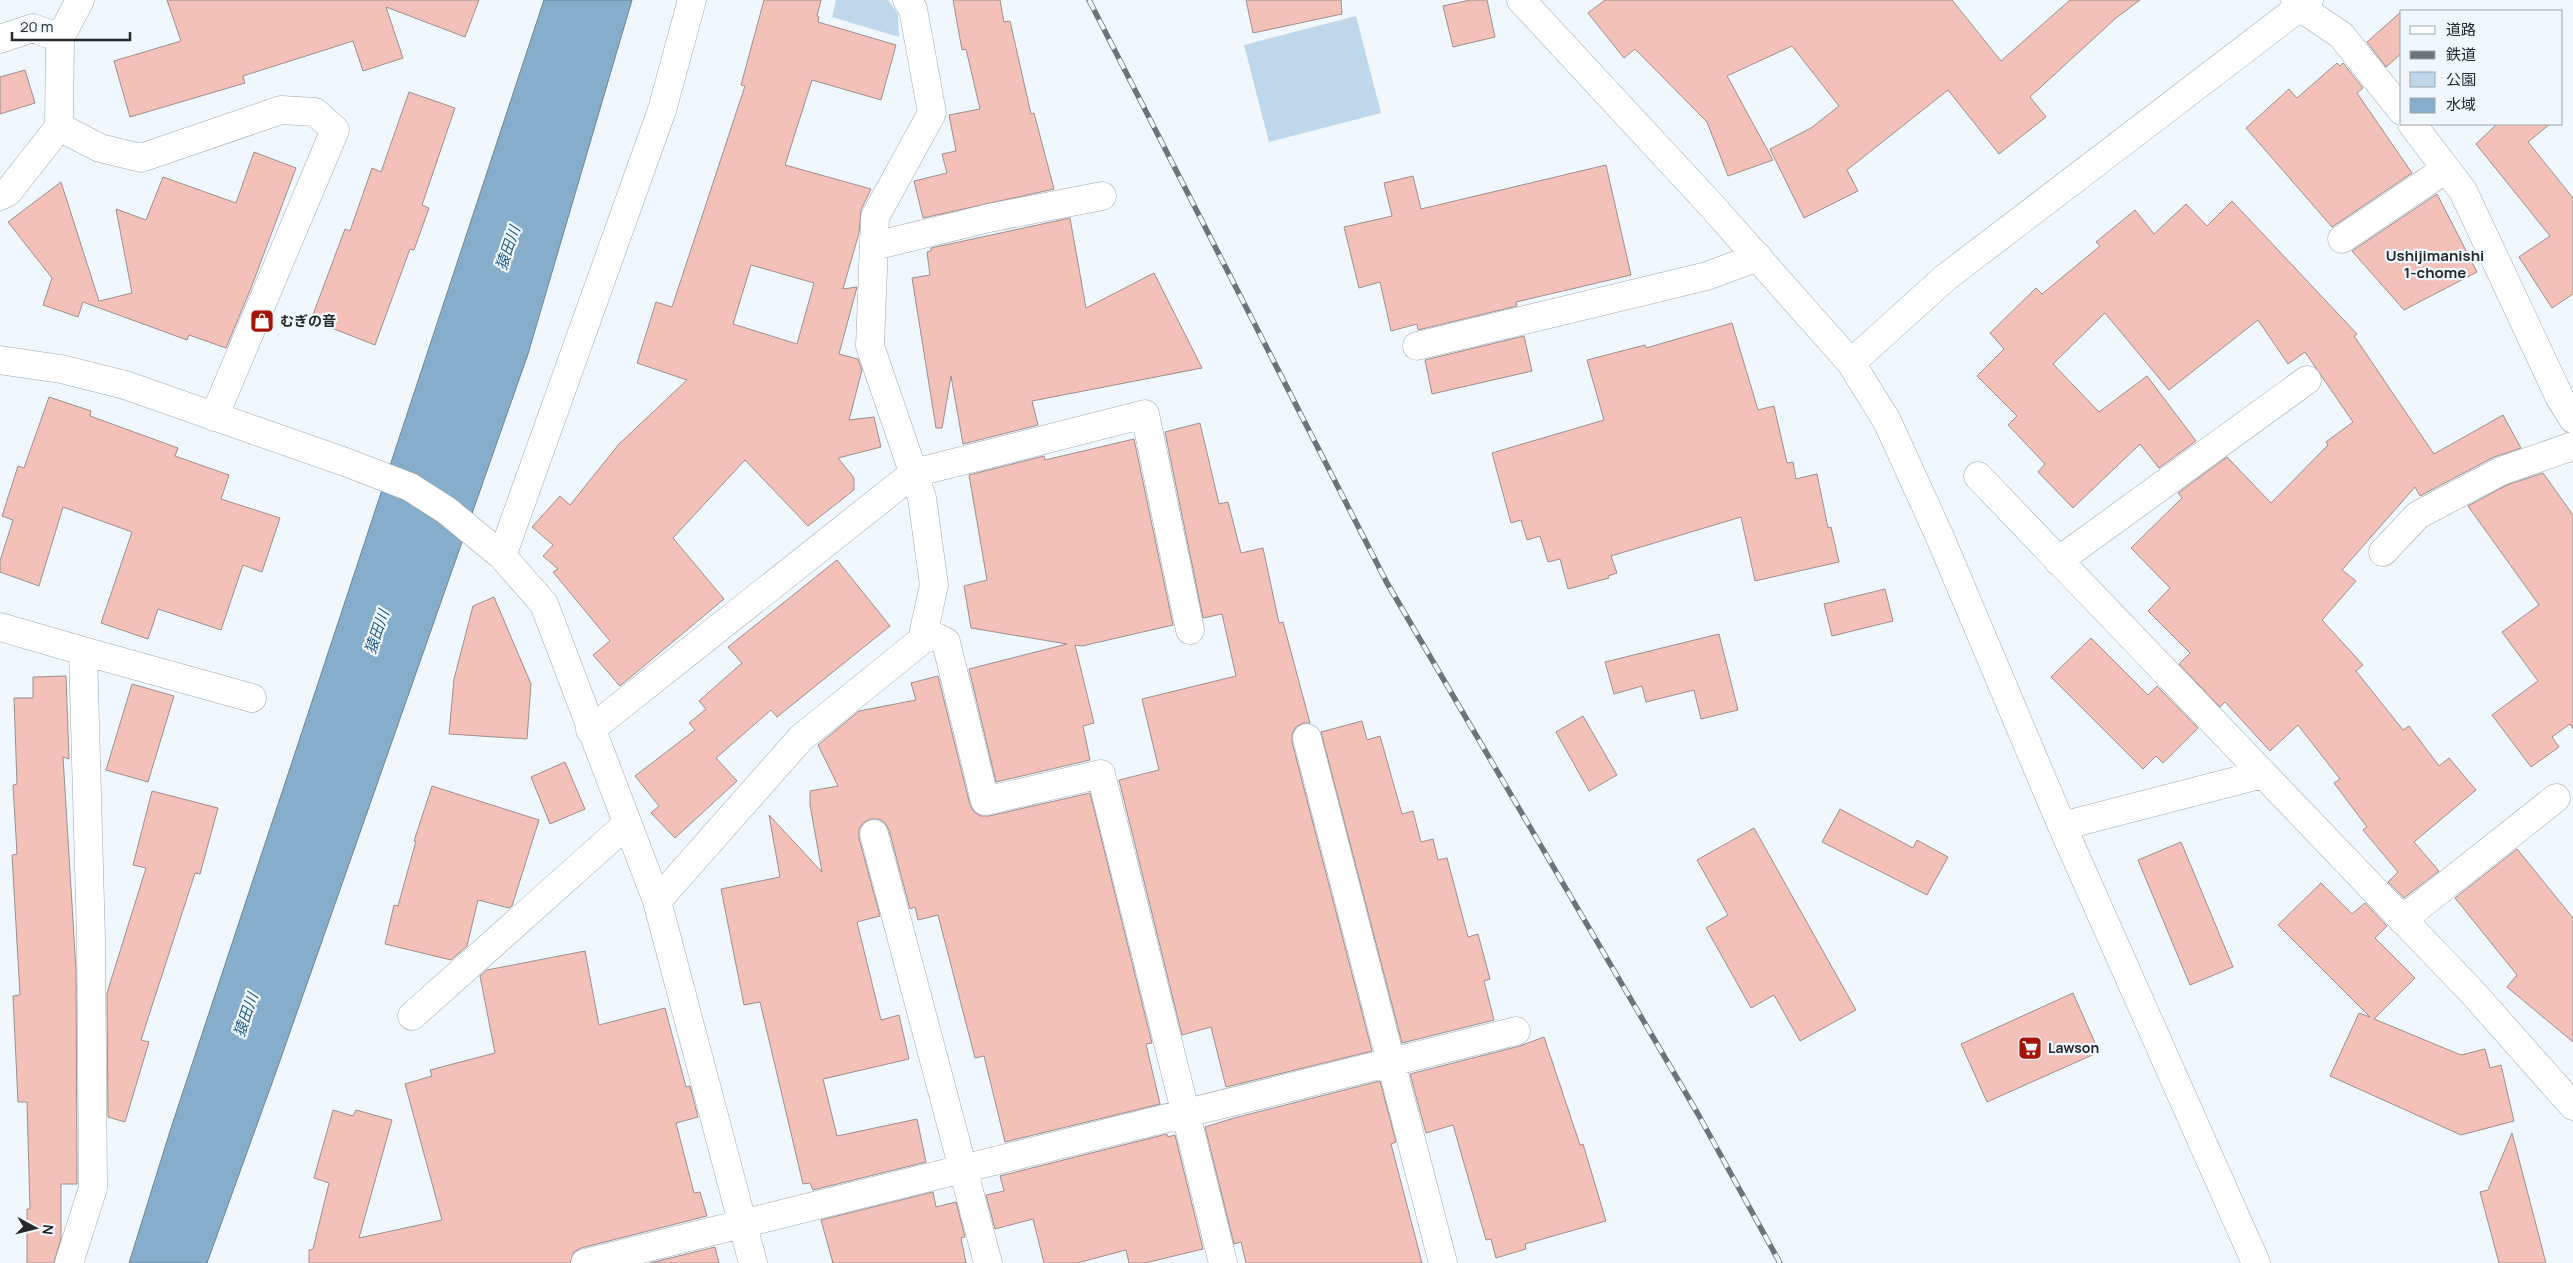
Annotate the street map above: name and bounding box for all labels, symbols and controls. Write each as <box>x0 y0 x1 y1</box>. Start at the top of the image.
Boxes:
scale bar <box>12 10 130 42</box>
legend <box>2400 10 2563 125</box>
text: 20 m <box>20 16 53 37</box>
text: 道路 <box>2446 19 2476 40</box>
text: 鉄道 <box>2446 44 2476 65</box>
text: 公園 <box>2446 69 2476 90</box>
text: 水域 <box>2446 94 2476 115</box>
water label: 猿田川 <box>490 221 525 273</box>
district label: Ushijimanishi 1-chome <box>2386 245 2484 283</box>
shop icon: むぎの音 <box>249 308 275 334</box>
place label: むぎの音 <box>280 311 336 330</box>
water label: 猿田川 <box>359 605 394 657</box>
water label: 猿田川 <box>228 988 263 1040</box>
supermarket icon: Lawson <box>2017 1035 2043 1061</box>
place label: Lawson <box>2048 1038 2099 1057</box>
north arrow <box>10 1203 60 1253</box>
text: N <box>38 1223 58 1236</box>

